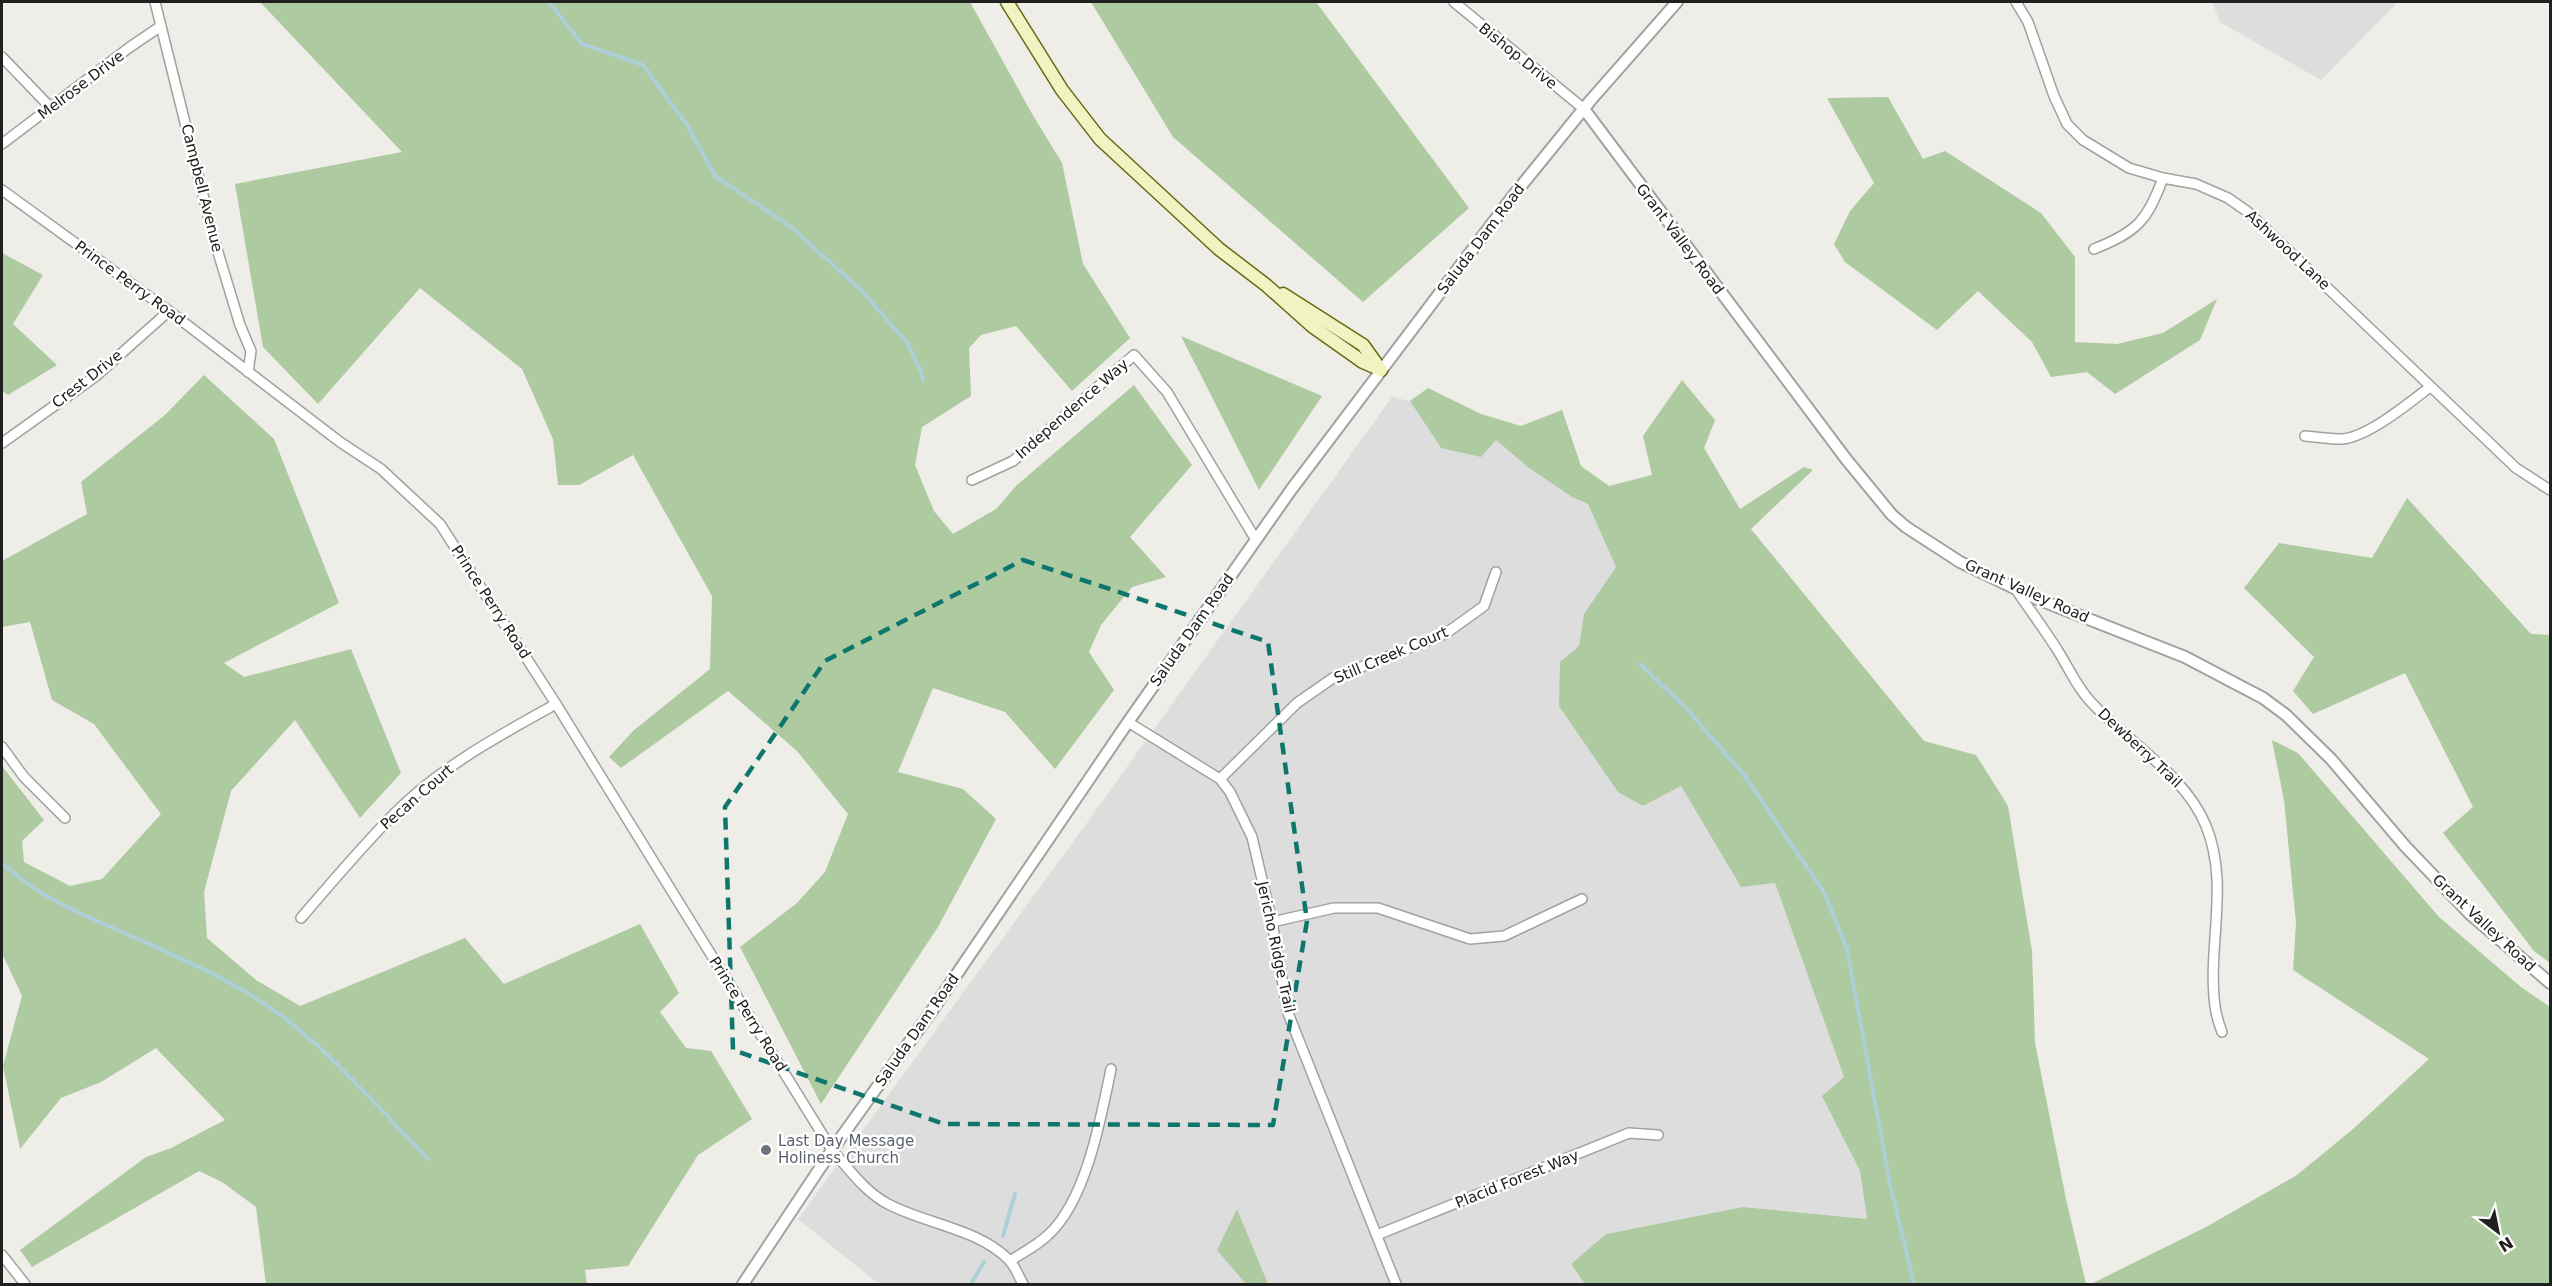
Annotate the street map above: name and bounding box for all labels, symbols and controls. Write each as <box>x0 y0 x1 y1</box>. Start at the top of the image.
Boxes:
street label: Bishop Drive <box>1475 19 1561 93</box>
street label: Melrose Drive <box>34 47 128 123</box>
street label: Campbell Avenue <box>177 122 227 254</box>
street label: Saluda Dam Road <box>1434 180 1528 298</box>
street label: Grant Valley Road <box>1632 180 1728 298</box>
street label: Ashwood Lane <box>2242 206 2334 294</box>
street label: Prince Perry Road <box>71 237 189 329</box>
street label: Crest Drive <box>48 346 126 412</box>
street label: Independence Way <box>1012 355 1132 463</box>
street label: Prince Perry Road <box>448 542 534 662</box>
street label: Grant Valley Road <box>1962 555 2092 627</box>
street label: Saluda Dam Road <box>1146 570 1238 690</box>
street label: Still Creek Court <box>1331 623 1451 687</box>
street label: Dewberry Trail <box>2094 705 2186 791</box>
street label: Pecan Court <box>377 760 457 834</box>
street label: Grant Valley Road <box>2429 871 2539 975</box>
street label: Jericho Ridge Trail <box>1253 879 1299 1014</box>
street label: Prince Perry Road <box>705 953 791 1075</box>
street label: Saluda Dam Road <box>871 970 963 1090</box>
place label: Last Day Message Holiness Church <box>778 1132 914 1167</box>
marker: Last Day Message Holiness Church <box>759 1143 773 1157</box>
street label: Placid Forest Way <box>1452 1146 1582 1212</box>
north arrow <box>2468 1202 2528 1262</box>
text: N <box>2495 1233 2516 1256</box>

